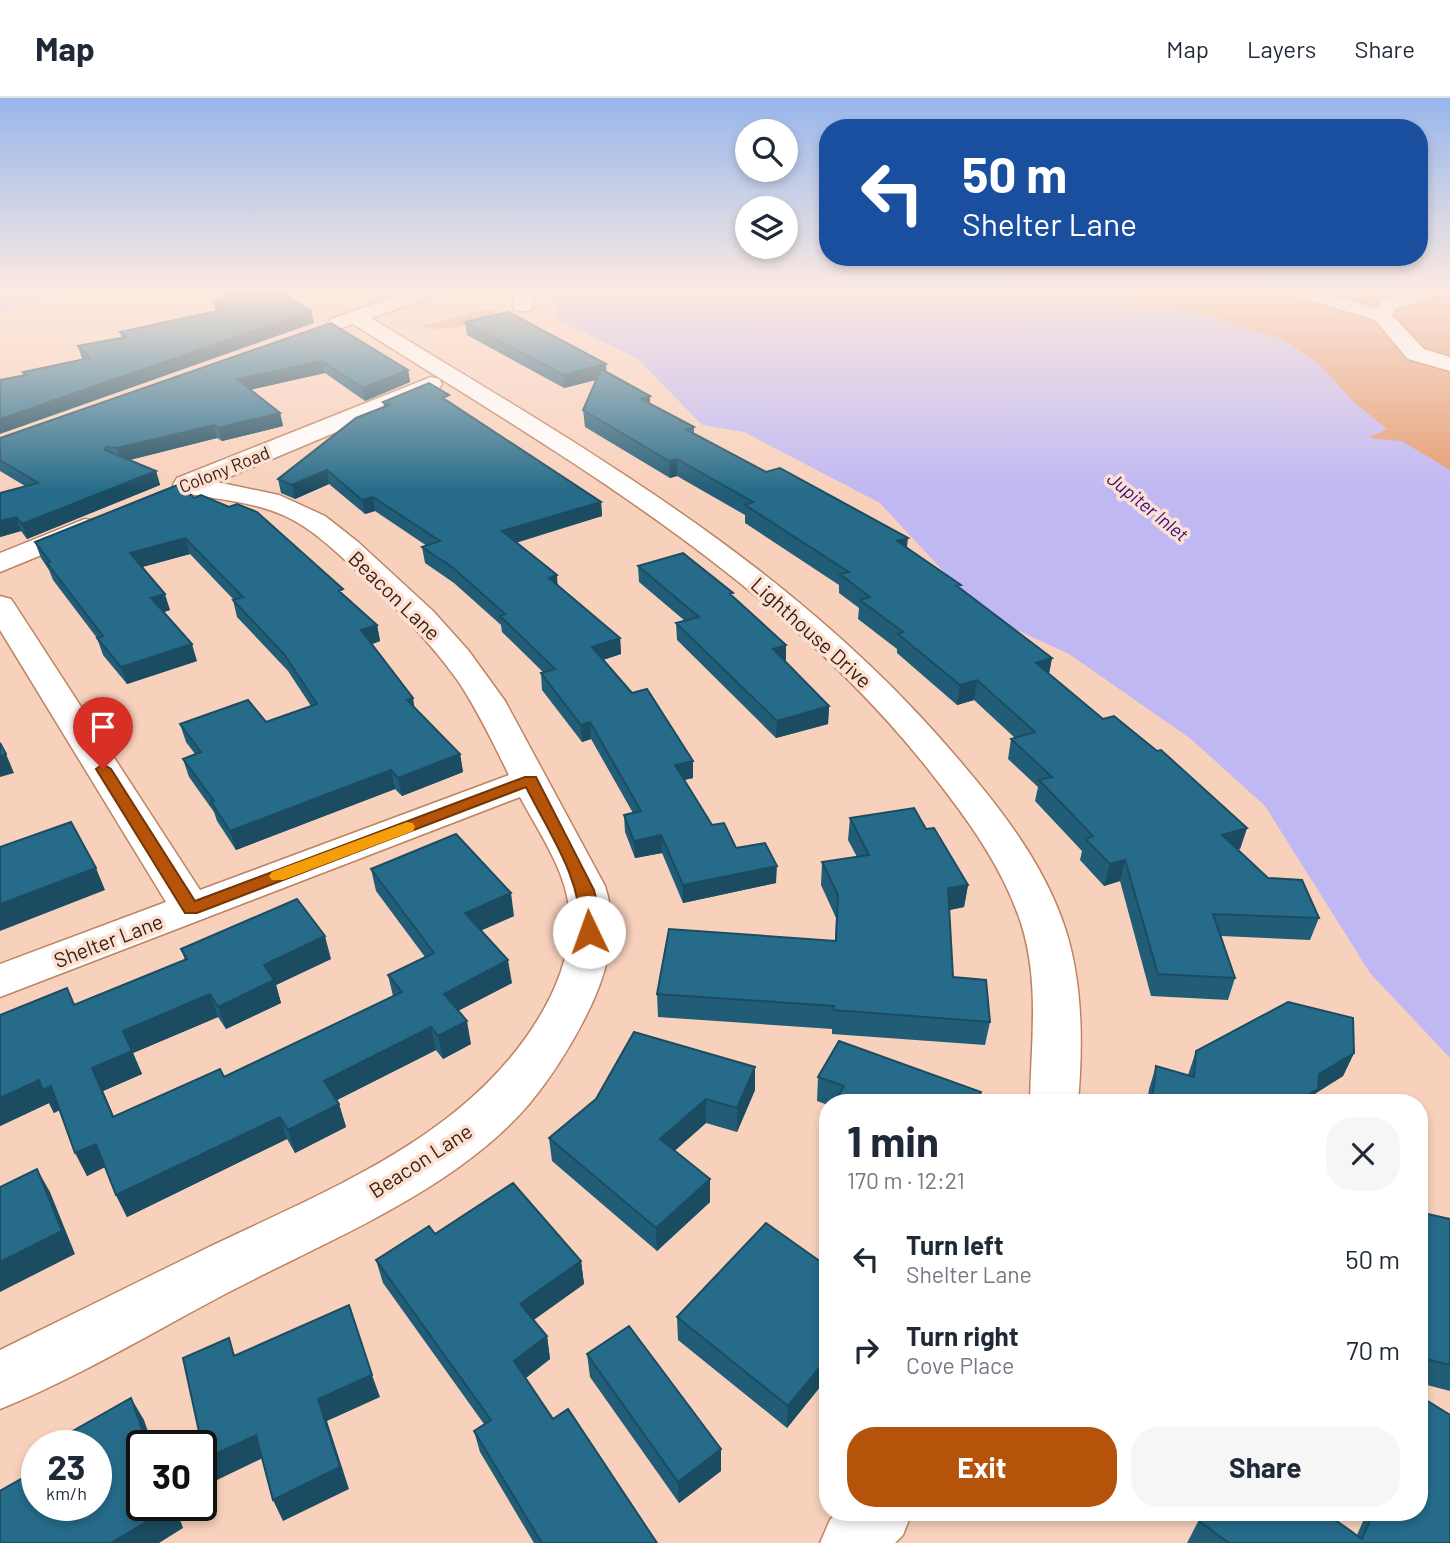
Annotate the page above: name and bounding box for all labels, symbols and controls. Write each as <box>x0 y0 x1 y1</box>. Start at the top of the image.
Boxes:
text: Map <box>35 28 95 68</box>
text: Map <box>1166 34 1209 63</box>
text: Layers <box>1247 34 1316 63</box>
text: Share <box>1354 34 1415 63</box>
map controls <box>735 119 798 259</box>
button: search <box>735 119 798 182</box>
text: 50 m <box>962 144 1067 203</box>
icon: left <box>847 147 938 238</box>
button: layers <box>735 196 798 259</box>
text: Shelter Lane <box>962 204 1137 242</box>
street label: Colony Road <box>175 441 273 497</box>
water label: Jupiter Inlet <box>1103 466 1193 546</box>
street label: Beacon Lane <box>344 545 446 645</box>
street label: Lighthouse Drive <box>747 571 877 693</box>
pin <box>73 697 133 769</box>
icon: arrive <box>84 708 122 746</box>
position arrow <box>552 895 626 969</box>
street label: Shelter Lane <box>50 908 166 972</box>
text: 1 min <box>847 1115 939 1165</box>
street label: Beacon Lane <box>364 1117 476 1203</box>
button: close <box>1326 1117 1400 1191</box>
text: 170 m · 12:21 <box>847 1166 965 1194</box>
text: Turn left <box>906 1229 1004 1260</box>
icon: left <box>847 1240 885 1278</box>
text: 50 m <box>1345 1243 1400 1274</box>
text: Shelter Lane <box>906 1260 1032 1288</box>
text: Turn right <box>906 1320 1019 1351</box>
icon: right <box>847 1331 885 1369</box>
text: 70 m <box>1346 1334 1400 1365</box>
text: Cove Place <box>906 1351 1014 1379</box>
button: Exit <box>847 1427 1117 1507</box>
button: Share <box>1131 1427 1400 1507</box>
speed limit sign: 30 <box>126 1430 217 1521</box>
text: 23 <box>47 1445 86 1487</box>
text: km/h <box>46 1482 87 1504</box>

